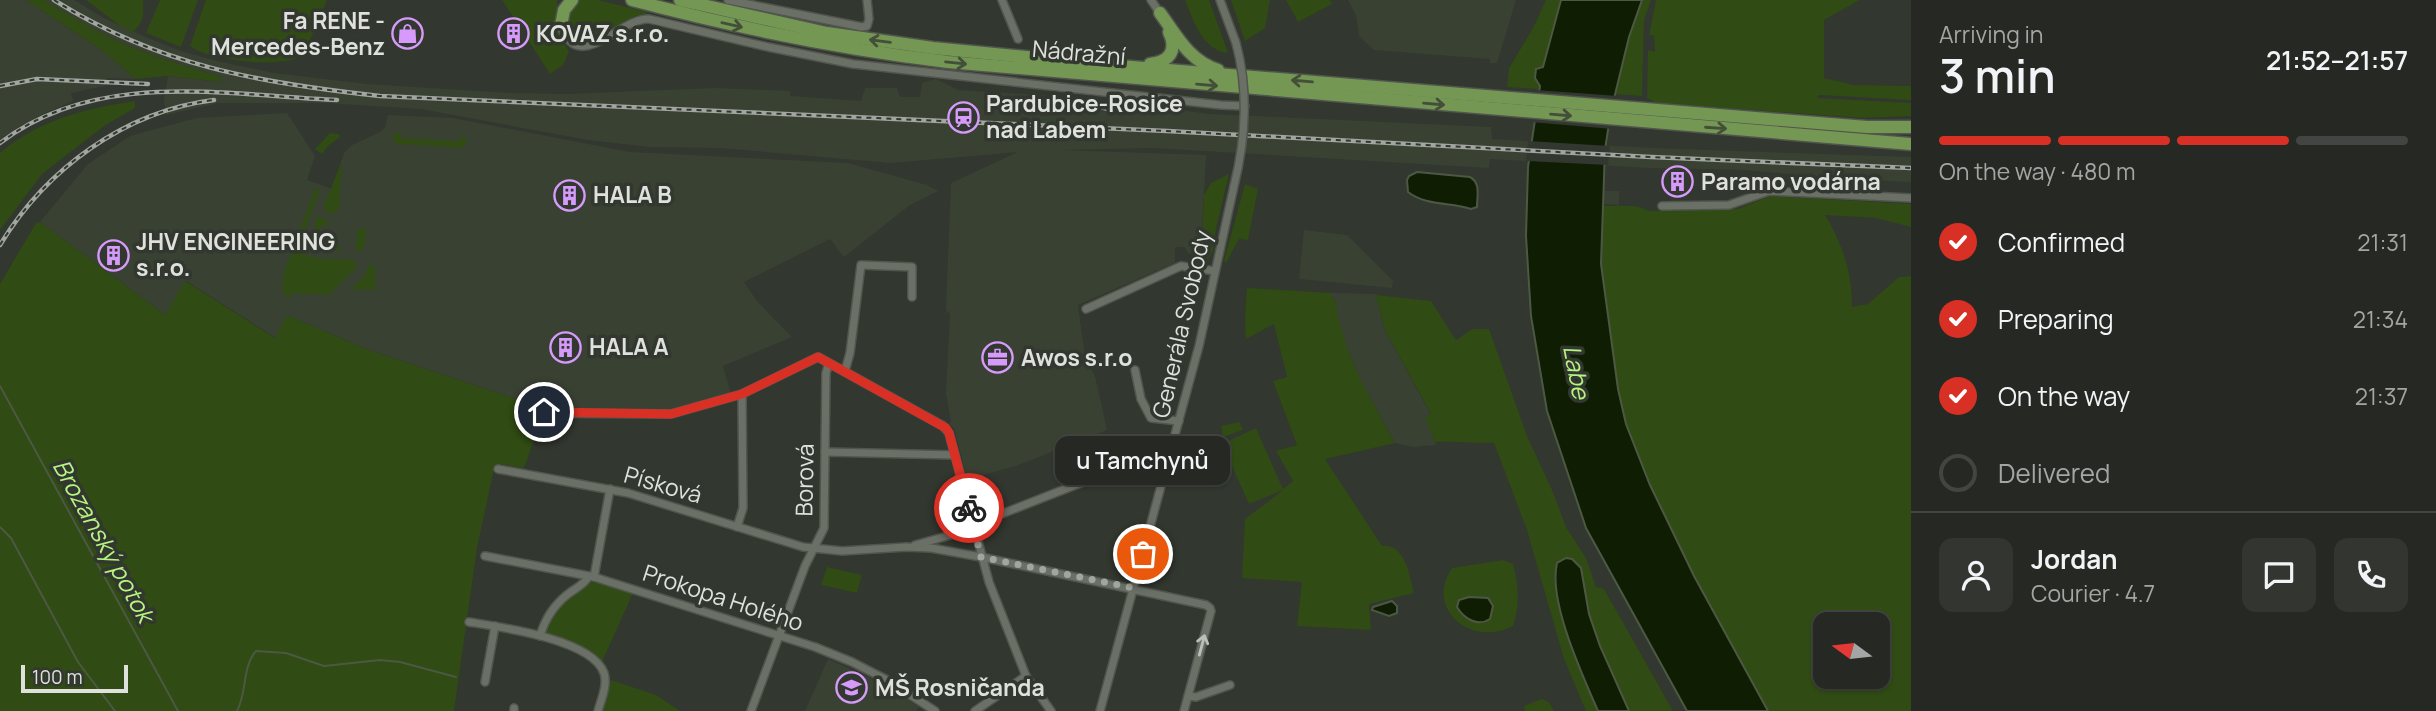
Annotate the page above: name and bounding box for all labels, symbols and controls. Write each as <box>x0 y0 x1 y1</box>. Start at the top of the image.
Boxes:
place label: Fa RENE - Mercedes-Benz <box>211 4 385 62</box>
shop icon: Fa RENE - Mercedes-Benz <box>391 17 425 51</box>
building icon: KOVAZ s.r.o. <box>496 17 530 51</box>
place label: KOVAZ s.r.o. <box>536 17 669 49</box>
text: Arriving in <box>1939 18 2044 50</box>
one-way arrow <box>720 19 743 32</box>
street label: Nádražní <box>1031 32 1127 72</box>
one-way arrow <box>869 35 891 48</box>
text: 21:52–21:57 <box>2266 42 2408 78</box>
text: 3 min <box>1939 44 2056 107</box>
one-way arrow <box>944 56 967 69</box>
one-way arrow <box>1291 74 1314 87</box>
one-way arrow <box>1195 79 1218 92</box>
place label: Pardubice-Rosice nad Labem <box>986 87 1183 145</box>
one-way arrow <box>1422 98 1445 111</box>
station icon: Pardubice-Rosice nad Labem <box>946 100 980 134</box>
one-way arrow <box>1549 109 1571 122</box>
one-way arrow <box>1705 122 1727 135</box>
text: On the way · 480 m <box>1939 155 2135 187</box>
building icon: Paramo vodárna <box>1661 165 1695 199</box>
place label: Paramo vodárna <box>1701 165 1881 197</box>
building icon: HALA B <box>553 178 587 212</box>
place label: HALA B <box>593 178 672 210</box>
icon: check <box>1939 223 1977 261</box>
text: Confirmed <box>1998 224 2125 260</box>
place label: JHV ENGINEERING s.r.o. <box>136 225 335 283</box>
text: 21:31 <box>2357 226 2408 258</box>
street label: Generála Svobody <box>1144 227 1218 421</box>
building icon: JHV ENGINEERING s.r.o. <box>96 238 130 272</box>
icon: check <box>1939 300 1977 338</box>
text: Preparing <box>1998 301 2114 337</box>
text: 21:34 <box>2353 303 2408 335</box>
building icon: HALA A <box>549 330 583 364</box>
place label: HALA A <box>589 330 669 362</box>
office icon: Awos s.r.o <box>981 341 1015 375</box>
place label: Awos s.r.o <box>1021 341 1132 373</box>
water label: Labe <box>1556 342 1599 403</box>
icon: check <box>1939 377 1977 415</box>
text: On the way <box>1998 378 2130 414</box>
text: 21:37 <box>2355 380 2408 412</box>
pin <box>514 382 574 442</box>
icon: home <box>525 393 563 431</box>
callout: u Tamchynů <box>1056 435 1230 484</box>
street label: Borová <box>787 443 821 517</box>
text: u Tamchynů <box>1076 444 1209 476</box>
water label: Brozanský potok <box>46 453 164 631</box>
text: Delivered <box>1998 455 2110 491</box>
street label: Písková <box>621 458 706 510</box>
courier <box>934 473 1004 543</box>
icon: bike <box>950 489 988 527</box>
pin <box>1113 524 1173 584</box>
icon: bag <box>1124 535 1162 573</box>
button: person <box>1939 538 2013 612</box>
button: chat <box>2242 538 2316 612</box>
button: phone <box>2334 538 2408 612</box>
text: Jordan <box>2031 541 2117 577</box>
street label: Prokopa Holého <box>639 556 808 638</box>
text: Courier · 4.7 <box>2031 577 2155 609</box>
north arrow <box>1813 612 1890 690</box>
map controls <box>1813 612 1890 689</box>
one-way arrow <box>1196 634 1209 656</box>
scale bar <box>21 662 128 694</box>
text: 100 m <box>32 664 83 690</box>
school or university icon: MŠ Rosničanda <box>835 671 869 705</box>
place label: MŠ Rosničanda <box>875 671 1045 703</box>

